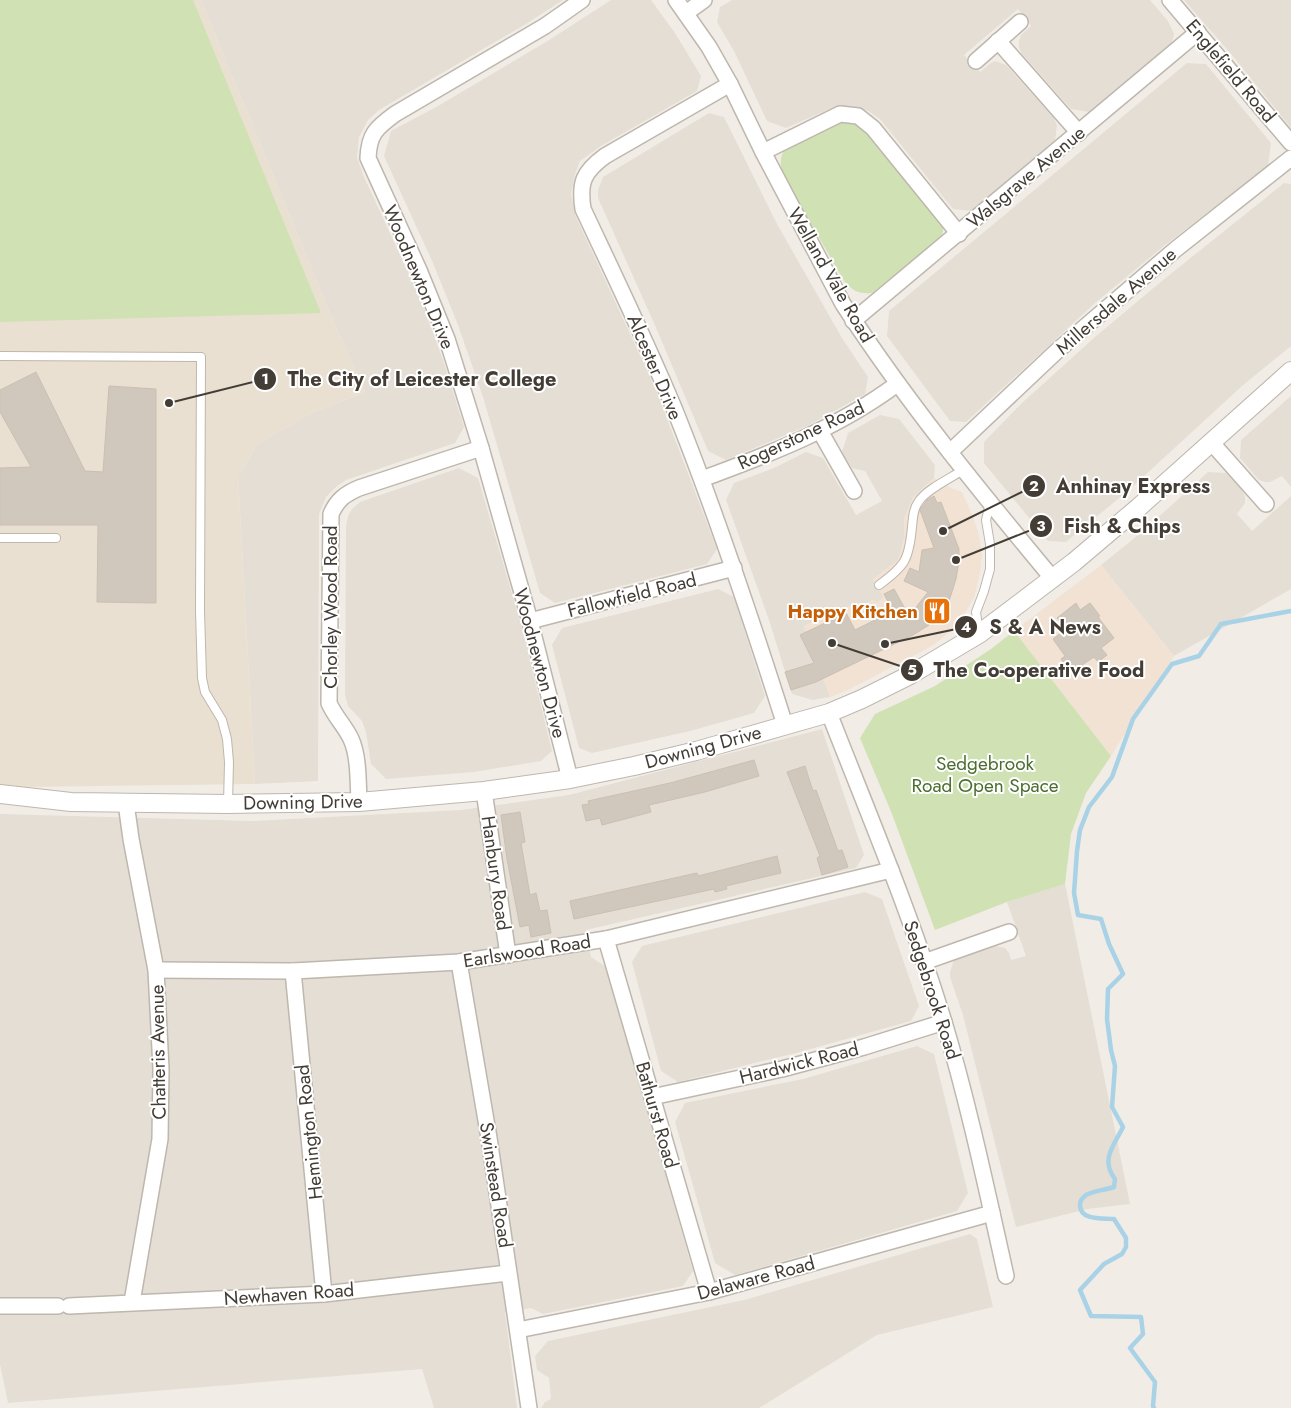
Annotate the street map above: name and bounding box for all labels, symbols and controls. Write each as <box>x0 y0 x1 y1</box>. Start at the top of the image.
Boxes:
street label: Englefield Road <box>1180 14 1282 128</box>
street label: Walsgrave Avenue <box>961 119 1091 235</box>
street label: Woodnewton Drive <box>376 201 462 353</box>
street label: Welland Vale Road <box>781 202 881 348</box>
street label: Millersdale Avenue <box>1050 241 1182 361</box>
street label: Alcester Drive <box>621 310 689 424</box>
callout: The City of Leicester College <box>253 362 567 397</box>
text: The City of Leicester College <box>288 365 556 394</box>
text: 1 <box>261 368 269 390</box>
street label: Rogerstone Road <box>733 394 869 476</box>
callout: Anhinay Express <box>1021 468 1221 503</box>
text: Anhinay Express <box>1055 472 1210 501</box>
text: 2 <box>1029 475 1039 497</box>
callout: Fish & Chips <box>1029 509 1190 544</box>
text: Fish & Chips <box>1064 512 1180 541</box>
text: 3 <box>1036 515 1046 537</box>
street label: Chorley Wood Road <box>317 525 344 689</box>
street label: Fallowfield Road <box>565 566 699 624</box>
street label: Woodnewton Drive <box>507 585 573 741</box>
restaurant icon: Happy Kitchen <box>922 596 952 626</box>
place label: Happy Kitchen <box>787 598 918 625</box>
callout: S & A News <box>954 609 1110 644</box>
text: S & A News <box>989 613 1101 642</box>
text: 4 <box>961 616 971 638</box>
callout: The Co-operative Food <box>899 653 1155 688</box>
text: The Co-operative Food <box>934 656 1144 685</box>
text: 5 <box>907 659 917 681</box>
street label: Downing Drive <box>642 718 764 776</box>
park label: Sedgebrook Road Open Space <box>911 750 1059 799</box>
street label: Downing Drive <box>243 787 363 817</box>
street label: Hanbury Road <box>475 814 517 932</box>
street label: Sedgebrook Road <box>897 917 967 1063</box>
street label: Earlswood Road <box>461 928 593 974</box>
street label: Chatteris Avenue <box>143 984 173 1120</box>
street label: Hardwick Road <box>737 1035 861 1091</box>
street label: Bathurst Road <box>629 1059 685 1171</box>
street label: Hemington Road <box>288 1063 330 1201</box>
street label: Swinstead Road <box>473 1120 519 1250</box>
street label: Delaware Road <box>694 1249 818 1307</box>
street label: Newhaven Road <box>223 1276 355 1312</box>

